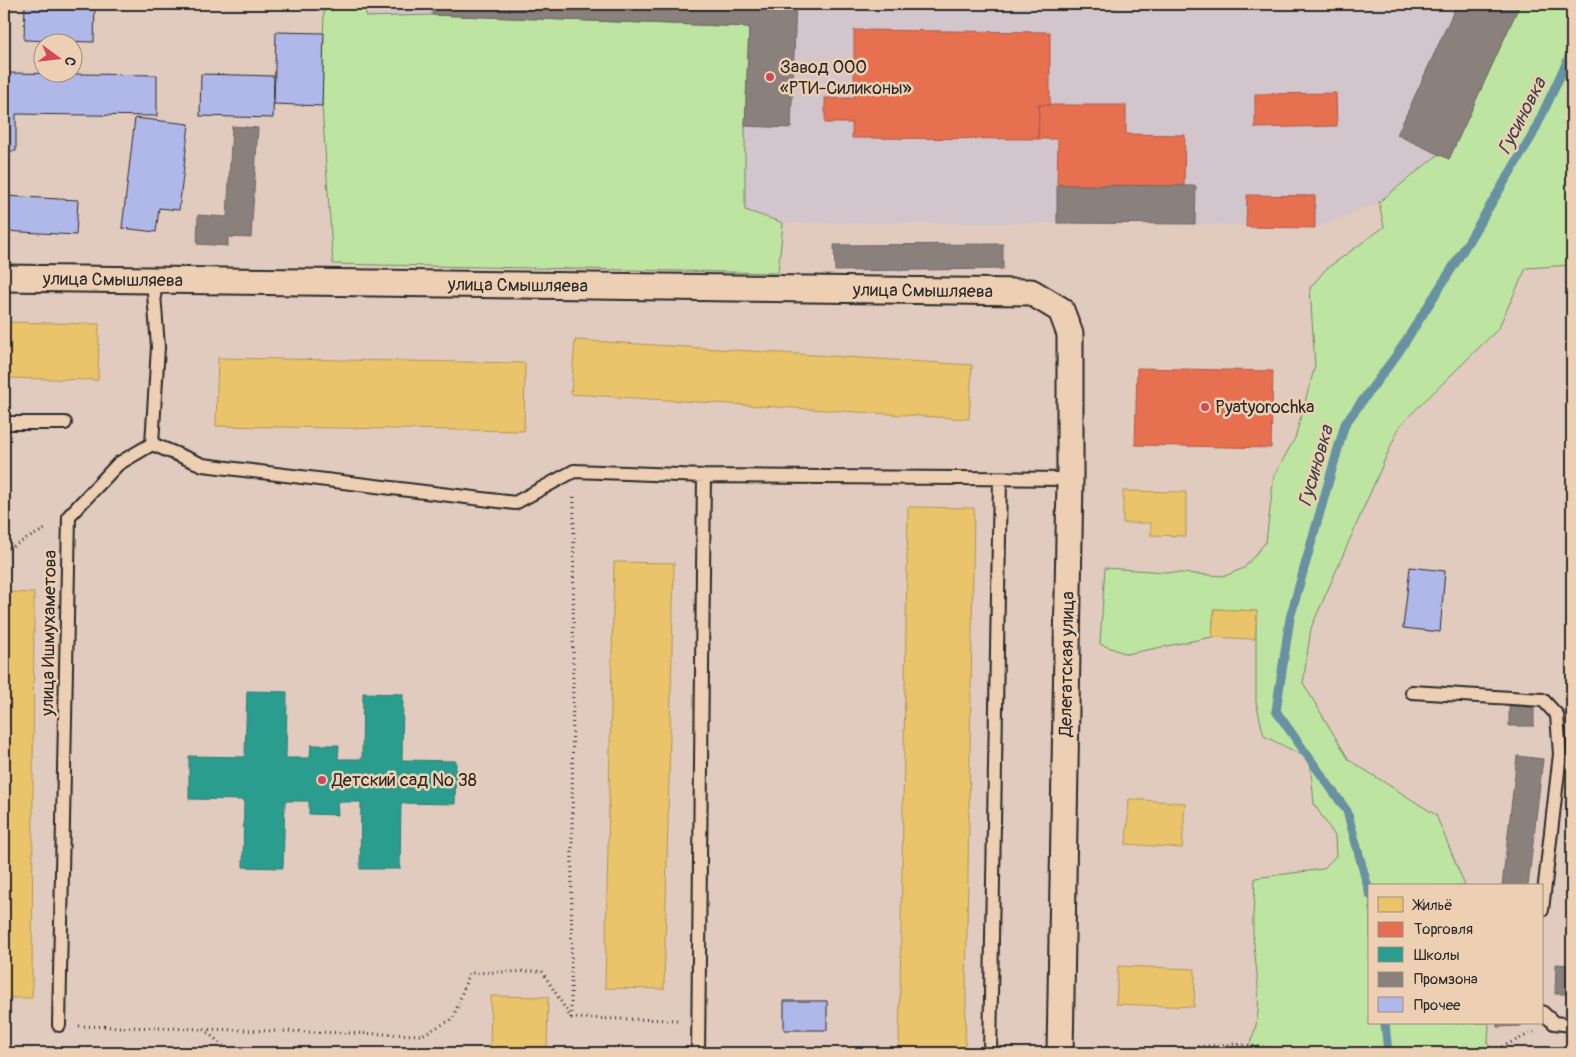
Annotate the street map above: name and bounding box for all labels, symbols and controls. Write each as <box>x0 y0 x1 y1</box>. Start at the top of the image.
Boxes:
north arrow <box>32 32 82 82</box>
text: С <box>61 55 79 68</box>
place label: Завод ООО «РТИ-Силиконы» <box>780 56 912 100</box>
marker: Завод ООО «РТИ-Силиконы» <box>764 71 776 83</box>
water label: Гусиновка <box>1492 73 1552 158</box>
street label: улица Смышляева <box>42 267 183 292</box>
street label: улица Смышляева <box>447 273 588 297</box>
street label: улица Смышляева <box>852 278 993 303</box>
place label: Pyatyorochka <box>1215 396 1314 419</box>
marker: Pyatyorochka <box>1199 401 1211 413</box>
water label: Гусиновка <box>1293 422 1339 509</box>
street label: улица Ишмухаметова <box>36 550 62 717</box>
street label: Делегатская улица <box>1054 591 1080 738</box>
place label: Детский сад № 38 <box>331 769 477 792</box>
marker: Детский сад № 38 <box>316 774 328 786</box>
legend <box>1368 884 1544 1024</box>
text: Жильё <box>1412 896 1453 915</box>
text: Торговля <box>1414 920 1473 939</box>
text: Школы <box>1414 946 1460 965</box>
text: Промзона <box>1414 970 1478 989</box>
text: Прочее <box>1414 996 1461 1015</box>

